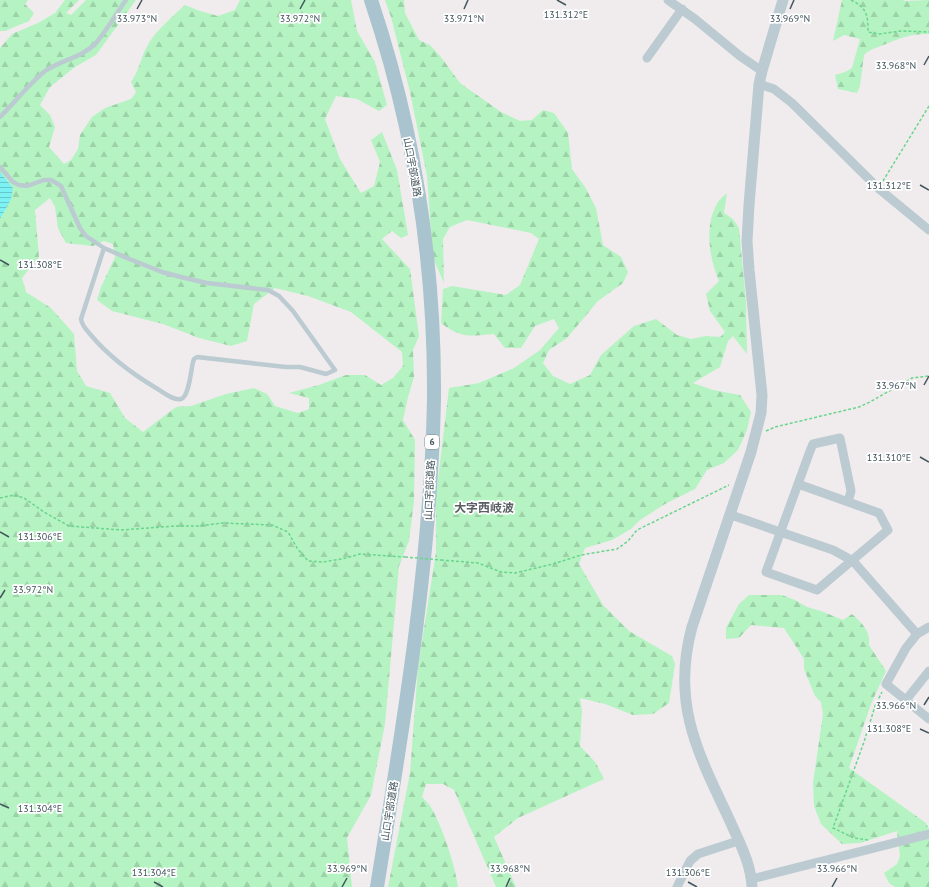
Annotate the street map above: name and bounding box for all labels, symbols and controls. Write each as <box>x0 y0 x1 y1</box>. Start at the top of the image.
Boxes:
text: 131.312°E <box>544 8 588 21</box>
text: 33.973°N <box>117 12 157 25</box>
text: 33.972°N <box>280 12 320 25</box>
text: 33.971°N <box>444 12 484 25</box>
text: 33.969°N <box>770 12 810 25</box>
text: 33.968°N <box>876 59 916 72</box>
street label: 山口宇部道路 <box>401 136 424 198</box>
text: 131.312°E <box>867 179 911 192</box>
text: 131.308°E <box>18 258 62 271</box>
text: 33.967°N <box>876 379 916 392</box>
road number: 6 <box>425 435 439 449</box>
text: 131.310°E <box>867 451 911 464</box>
street label: 山口宇部道路 <box>421 460 438 520</box>
district label: 大字西岐波 <box>454 500 514 515</box>
text: 131.306°E <box>18 530 62 543</box>
text: 33.972°N <box>13 583 53 596</box>
text: 33.966°N <box>876 699 916 712</box>
text: 131.308°E <box>867 722 911 735</box>
street label: 山口宇部道路 <box>378 780 401 842</box>
text: 131.304°E <box>18 802 62 815</box>
text: 33.969°N <box>327 862 367 875</box>
text: 33.968°N <box>490 862 530 875</box>
text: 33.966°N <box>817 862 857 875</box>
text: 131.304°E <box>132 866 176 879</box>
text: 131.306°E <box>666 866 710 879</box>

